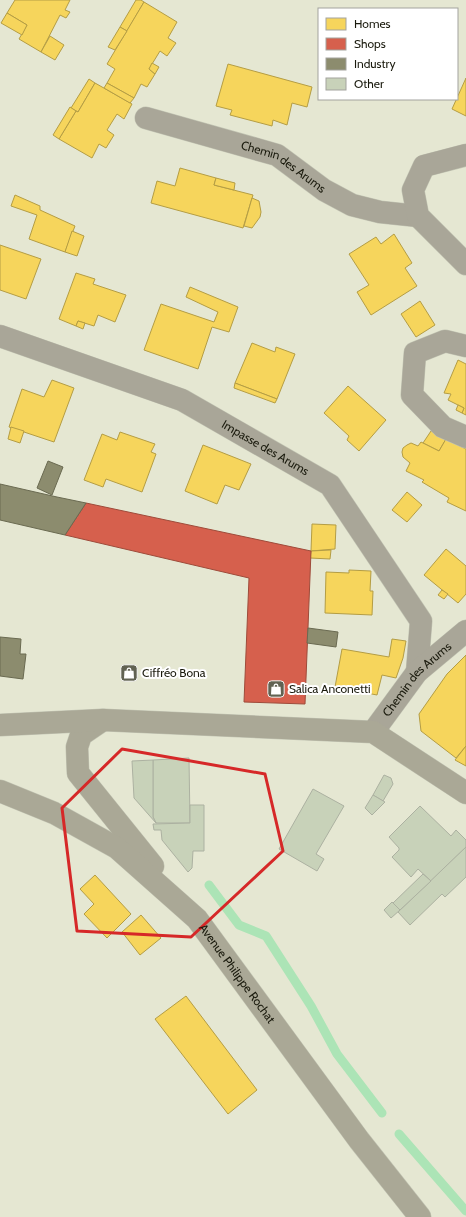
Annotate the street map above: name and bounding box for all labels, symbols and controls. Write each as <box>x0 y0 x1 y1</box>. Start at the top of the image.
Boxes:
legend <box>318 8 458 100</box>
text: Homes <box>354 16 391 31</box>
text: Shops <box>354 36 386 51</box>
text: Industry <box>354 56 395 71</box>
text: Other <box>354 76 384 91</box>
street label: Chemin des Arums <box>239 137 329 196</box>
street label: Impasse des Arums <box>219 416 312 478</box>
street label: Chemin des Arums <box>379 638 454 719</box>
shop icon: Ciffréo Bona <box>119 663 139 683</box>
place label: Ciffréo Bona <box>142 665 206 680</box>
shop icon: Salica Anconetti <box>266 679 286 699</box>
place label: Salica Anconetti <box>289 681 371 696</box>
street label: Avenue Philippe Rochat <box>196 921 279 1026</box>

